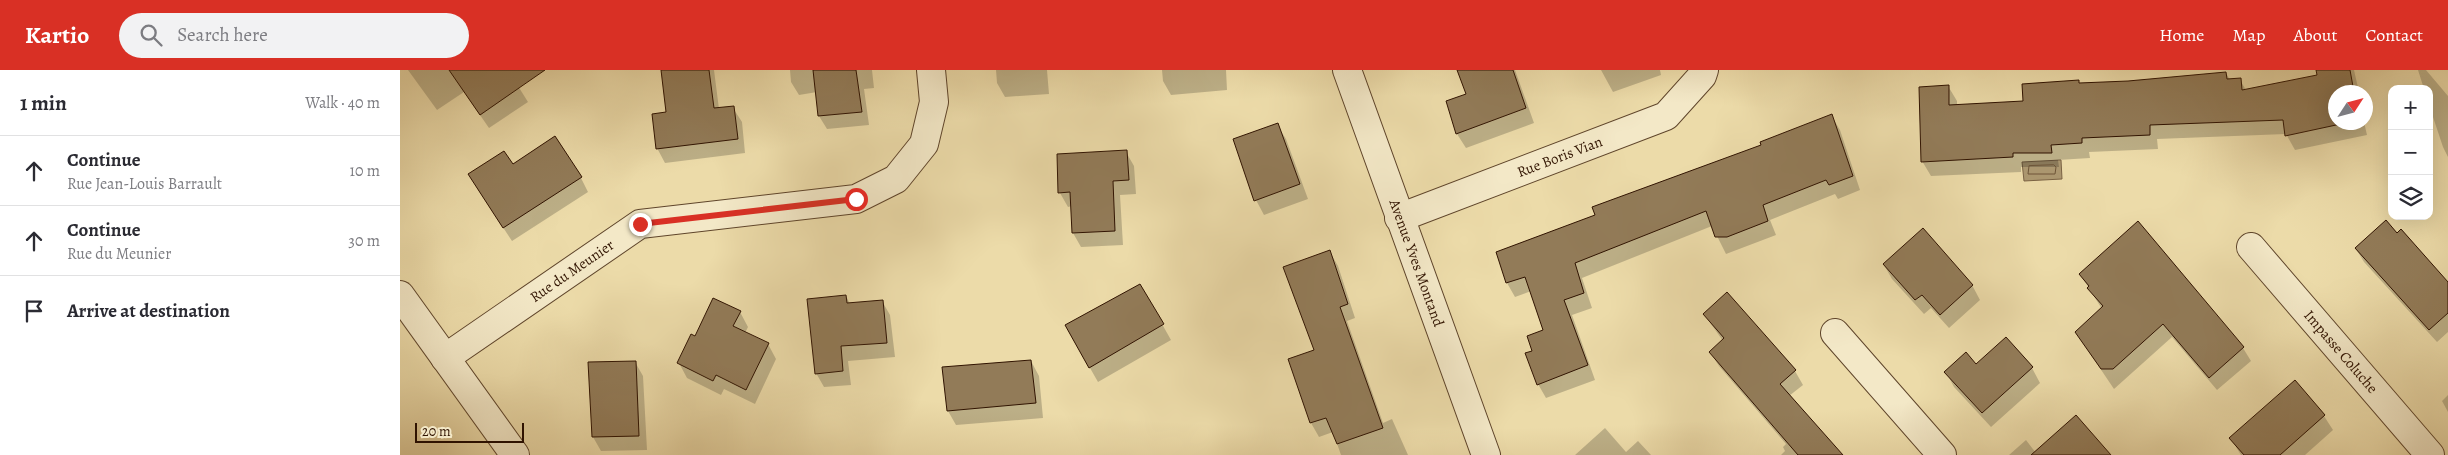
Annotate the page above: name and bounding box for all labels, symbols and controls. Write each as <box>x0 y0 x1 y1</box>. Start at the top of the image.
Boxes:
search box <box>119 13 469 58</box>
text: Kartio <box>25 19 89 51</box>
icon: search <box>137 21 165 49</box>
text: Search here <box>177 22 268 48</box>
text: Home <box>2159 23 2204 47</box>
text: Map <box>2232 23 2265 47</box>
text: About <box>2293 23 2337 47</box>
text: Contact <box>2365 23 2423 47</box>
north arrow <box>2328 85 2373 130</box>
map controls <box>2388 85 2433 220</box>
button: + <box>2388 85 2433 130</box>
text: 1 min <box>20 89 67 117</box>
text: Walk · 40 m <box>305 92 380 114</box>
button: − <box>2388 130 2433 175</box>
street label: Rue Boris Vian <box>1514 131 1605 182</box>
text: Continue <box>67 147 141 173</box>
icon: ahead <box>20 157 48 185</box>
text: 10 m <box>350 160 380 182</box>
text: Rue Jean-Louis Barrault <box>67 173 222 195</box>
button: layers <box>2388 175 2433 220</box>
route start <box>845 188 868 211</box>
street label: Avenue Yves Montand <box>1384 196 1449 330</box>
route end <box>629 213 652 236</box>
text: Continue <box>67 217 141 243</box>
icon: ahead <box>20 227 48 255</box>
text: 30 m <box>348 230 380 252</box>
street label: Rue du Meunier <box>526 235 618 307</box>
text: Rue du Meunier <box>67 243 171 265</box>
icon: arrive <box>20 297 48 325</box>
text: Arrive at destination <box>67 298 230 324</box>
street label: Impasse Coluche <box>2300 306 2383 398</box>
scale bar <box>415 420 524 443</box>
text: 20 m <box>422 422 451 441</box>

